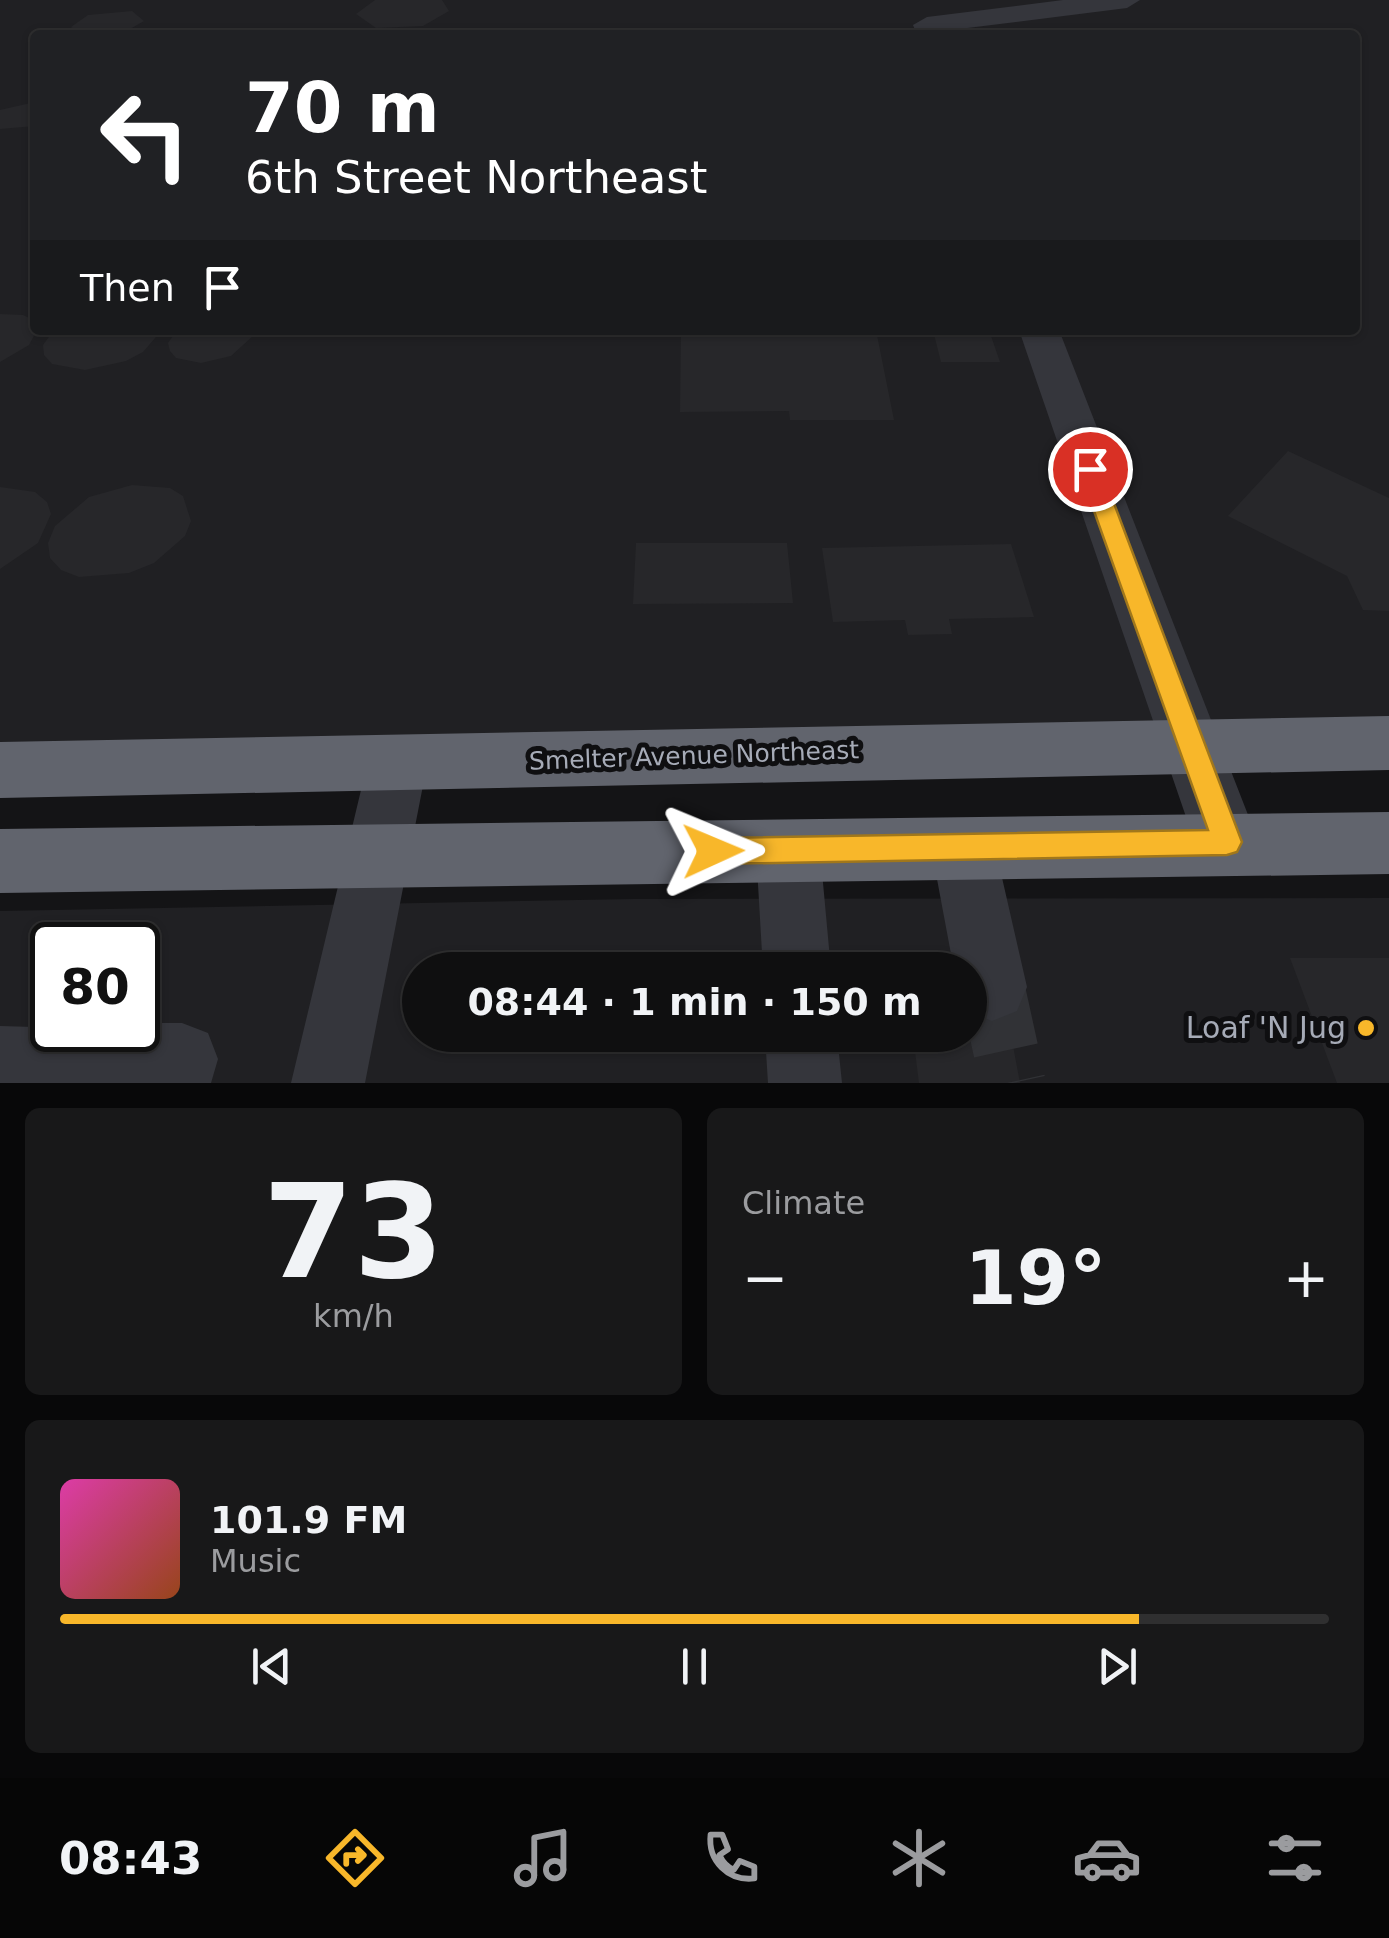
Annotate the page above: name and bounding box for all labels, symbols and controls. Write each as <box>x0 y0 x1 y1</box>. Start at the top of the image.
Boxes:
text: 70 m <box>245 67 440 149</box>
icon: left <box>80 70 210 200</box>
text: 6th Street Northeast <box>245 151 707 204</box>
icon: arrive <box>195 260 250 315</box>
text: Then <box>80 266 175 310</box>
pin <box>1048 427 1133 512</box>
icon: arrive <box>1063 442 1118 497</box>
street label: Smelter Avenue Northeast <box>528 735 860 776</box>
position arrow <box>661 799 765 903</box>
speed limit sign: 80 <box>30 922 160 1052</box>
text: 08:44 · 1 min · 150 m <box>467 980 922 1024</box>
place label: Loaf 'N Jug <box>1186 1010 1346 1045</box>
marker: Loaf 'N Jug <box>1355 1017 1377 1039</box>
text: 73 <box>263 1156 444 1308</box>
text: Climate <box>742 1184 865 1222</box>
text: 19° <box>965 1234 1106 1322</box>
text: − <box>742 1246 788 1310</box>
text: + <box>1283 1246 1329 1310</box>
text: km/h <box>313 1297 394 1335</box>
text: 101.9 FM <box>210 1498 407 1542</box>
text: Music <box>210 1542 301 1580</box>
icon: previous <box>244 1639 299 1694</box>
icon: pause <box>667 1639 722 1694</box>
icon: next <box>1090 1639 1145 1694</box>
icon: directions <box>320 1823 390 1893</box>
icon: music <box>508 1823 578 1893</box>
icon: phone <box>696 1823 766 1893</box>
icon: climate <box>884 1823 954 1893</box>
icon: car <box>1072 1823 1142 1893</box>
icon: filters <box>1260 1823 1330 1893</box>
text: 08:43 <box>59 1832 202 1885</box>

